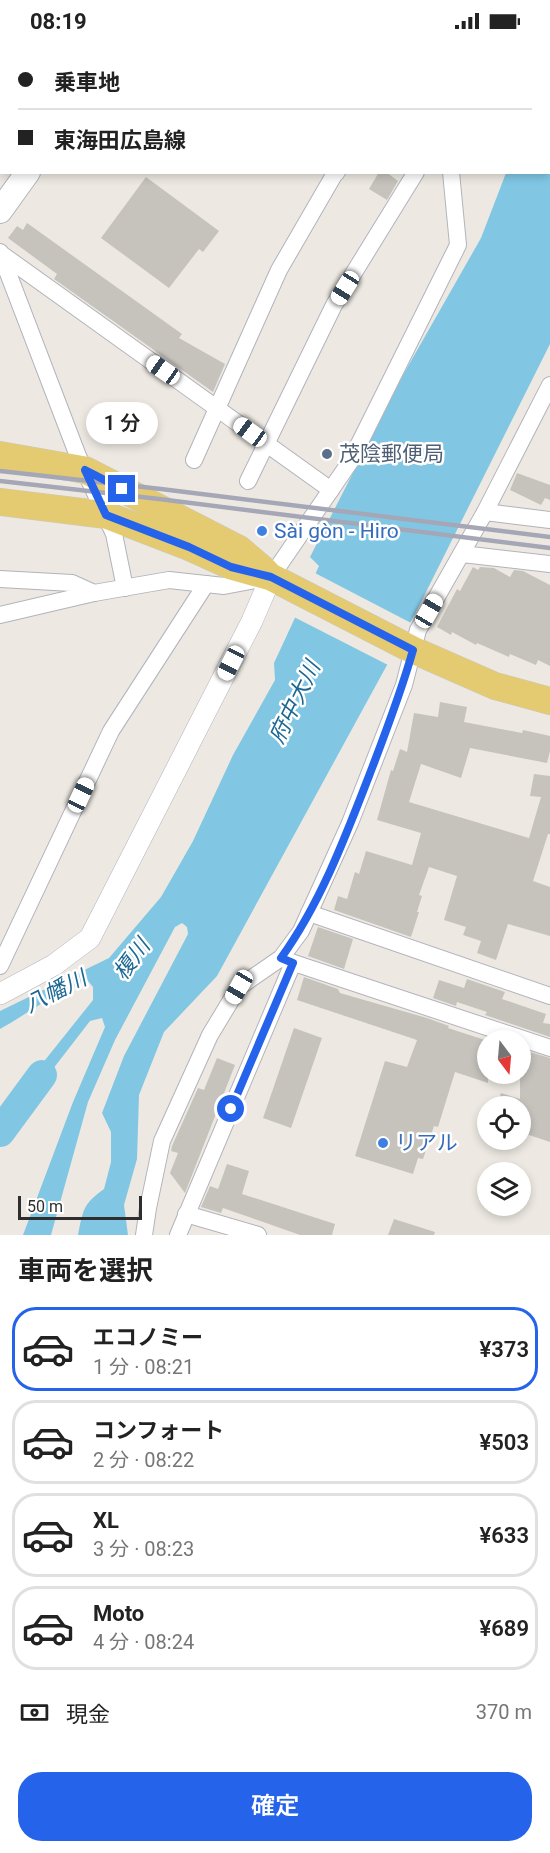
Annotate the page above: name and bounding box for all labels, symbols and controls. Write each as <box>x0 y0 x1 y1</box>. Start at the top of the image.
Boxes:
text: 08:19 <box>30 9 87 34</box>
text: 乗車地 <box>54 70 120 95</box>
text: 東海田広島線 <box>54 128 186 153</box>
car <box>328 268 362 308</box>
car <box>143 352 183 388</box>
callout: 1 分 <box>86 402 158 444</box>
text: 1 分 <box>104 411 140 435</box>
car <box>230 414 270 450</box>
place label: 茂陰郵便局 <box>339 442 444 466</box>
marker: 茂陰郵便局 <box>320 447 334 461</box>
route end <box>108 475 135 502</box>
place label: Sài gòn - Hiro <box>274 519 399 543</box>
marker: Sài gòn - Hiro <box>255 524 269 538</box>
car <box>412 591 446 631</box>
car <box>215 643 247 683</box>
water label: 府中大川 <box>264 655 326 747</box>
car <box>65 775 97 815</box>
water label: 榎川 <box>108 933 156 984</box>
water label: 八幡川 <box>20 964 92 1018</box>
car <box>222 967 256 1007</box>
north arrow <box>477 1030 531 1084</box>
map controls <box>477 1030 531 1216</box>
route start <box>217 1095 244 1122</box>
button: locate <box>477 1096 531 1150</box>
place label: リアル <box>395 1131 458 1155</box>
marker: リアル <box>376 1136 390 1150</box>
button: layers <box>477 1162 531 1216</box>
scale bar <box>18 1193 142 1220</box>
text: 50 m <box>27 1197 63 1216</box>
text: 車両を選択 <box>18 1255 153 1287</box>
icon: car <box>21 1322 75 1376</box>
text: エコノミー <box>93 1325 203 1350</box>
text: ¥373 <box>480 1337 529 1362</box>
text: 1 分 · 08:21 <box>93 1355 194 1379</box>
icon: car <box>21 1415 75 1469</box>
text: コンフォート <box>93 1418 224 1443</box>
text: ¥503 <box>480 1430 529 1455</box>
text: 2 分 · 08:22 <box>93 1448 194 1472</box>
icon: car <box>21 1508 75 1562</box>
text: XL <box>93 1508 119 1533</box>
text: ¥633 <box>480 1523 529 1548</box>
text: 3 分 · 08:23 <box>93 1537 194 1561</box>
icon: car <box>21 1601 75 1655</box>
text: Moto <box>93 1601 144 1626</box>
text: ¥689 <box>480 1616 529 1641</box>
text: 4 分 · 08:24 <box>93 1630 194 1654</box>
icon: cash <box>18 1696 51 1729</box>
text: 370 m <box>476 1700 532 1724</box>
text: 現金 <box>66 1702 110 1727</box>
button: 確定 <box>18 1772 532 1841</box>

